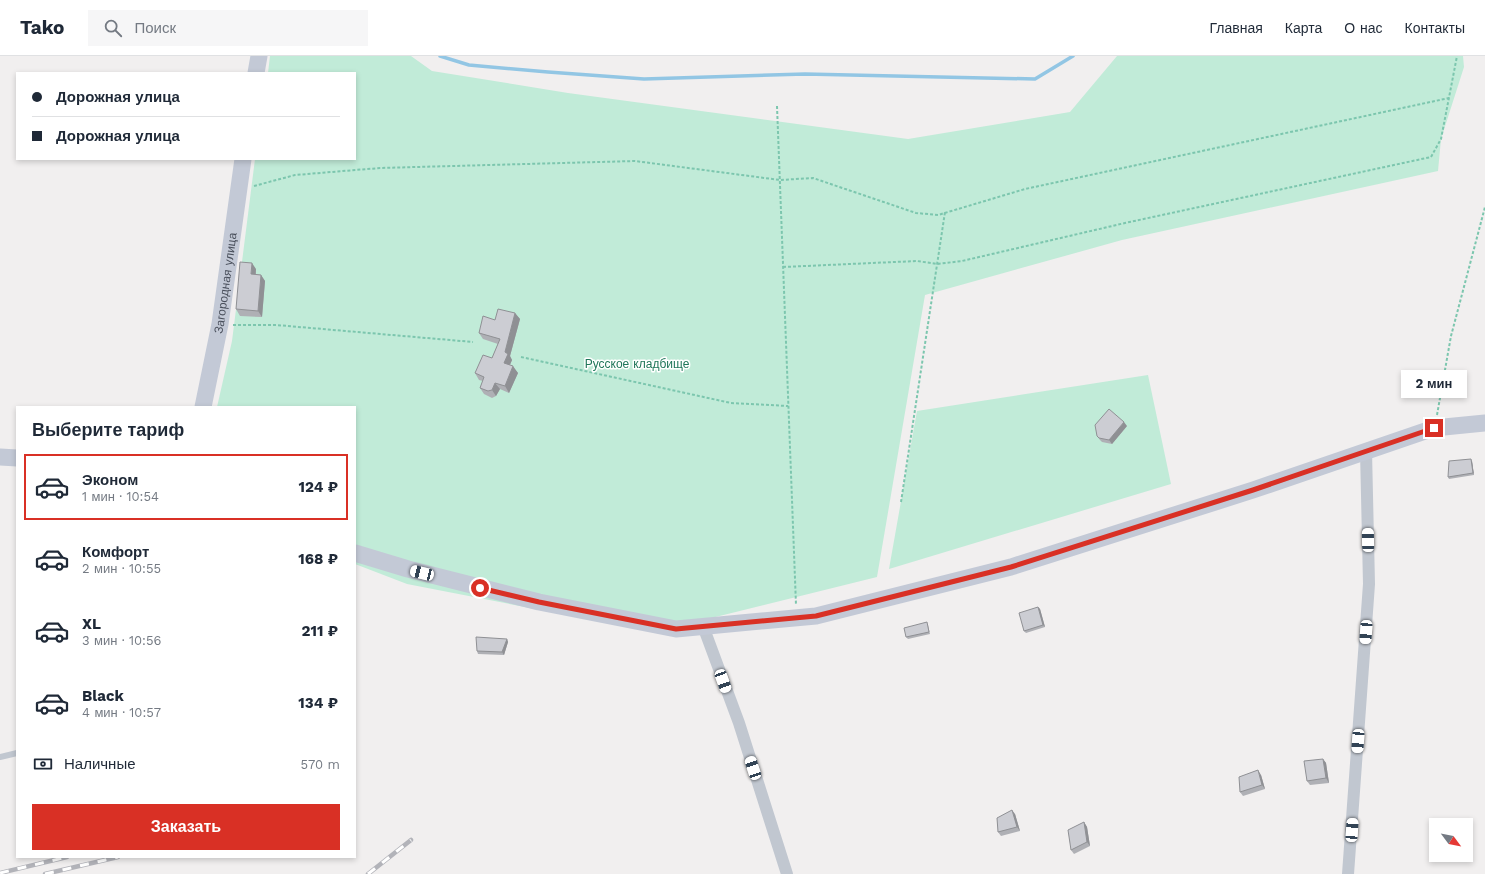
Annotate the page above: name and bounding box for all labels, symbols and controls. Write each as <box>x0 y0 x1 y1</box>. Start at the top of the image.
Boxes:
search box <box>88 10 368 46</box>
text: Tako <box>20 16 64 39</box>
icon: search <box>102 17 124 39</box>
text: Поиск <box>134 19 176 37</box>
text: Главная <box>1210 20 1263 36</box>
text: Карта <box>1285 20 1322 36</box>
text: О нас <box>1344 20 1383 36</box>
text: Контакты <box>1405 20 1465 36</box>
text: Дорожная улица <box>56 88 180 106</box>
text: Дорожная улица <box>56 127 180 145</box>
street label: Загородная улица <box>211 231 240 335</box>
park label: Русское кладбище <box>585 357 690 371</box>
callout: 2 мин <box>1401 370 1467 398</box>
text: 2 мин <box>1416 376 1452 391</box>
text: Выберите тариф <box>32 419 184 440</box>
route end <box>1425 419 1443 437</box>
icon: car <box>34 469 70 505</box>
text: Эконом <box>82 471 138 489</box>
text: 124 ₽ <box>298 478 338 496</box>
text: 1 мин · 10:54 <box>82 489 159 504</box>
car <box>1362 528 1374 552</box>
icon: car <box>34 541 70 577</box>
text: Комфорт <box>82 543 149 561</box>
text: 168 ₽ <box>298 550 338 568</box>
text: 2 мин · 10:55 <box>82 561 161 576</box>
car <box>409 564 435 582</box>
route start <box>471 579 489 597</box>
icon: car <box>34 613 70 649</box>
text: XL <box>82 615 101 633</box>
car <box>1359 620 1373 644</box>
text: 211 ₽ <box>302 622 338 640</box>
text: 3 мин · 10:56 <box>82 633 161 648</box>
car <box>713 668 733 694</box>
icon: car <box>34 685 70 721</box>
text: Black <box>82 687 124 705</box>
text: 134 ₽ <box>298 694 338 712</box>
text: 4 мин · 10:57 <box>82 705 161 720</box>
car <box>1351 729 1365 753</box>
icon: cash <box>32 753 54 775</box>
text: Наличные <box>64 755 136 773</box>
car <box>744 755 762 781</box>
text: 570 m <box>300 757 340 772</box>
button: Заказать <box>32 804 340 850</box>
car <box>1345 818 1359 842</box>
north arrow <box>1429 818 1473 862</box>
map controls <box>1429 818 1473 862</box>

